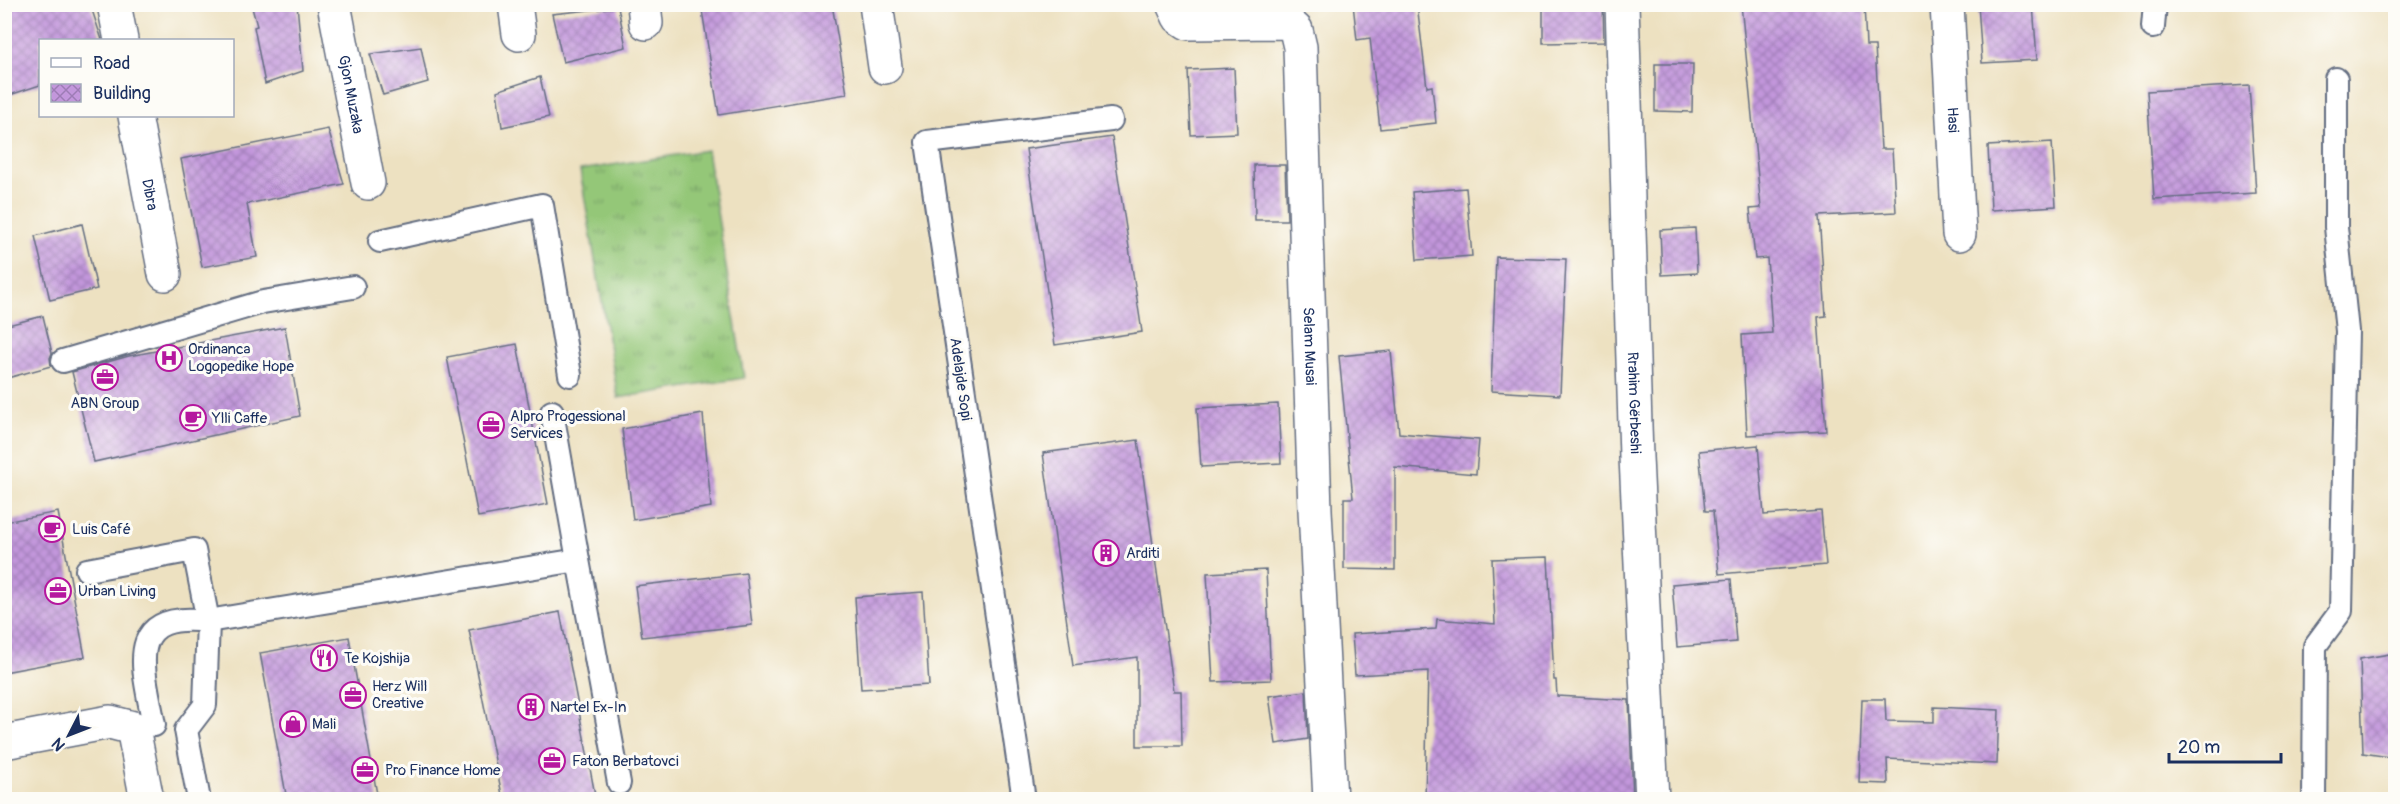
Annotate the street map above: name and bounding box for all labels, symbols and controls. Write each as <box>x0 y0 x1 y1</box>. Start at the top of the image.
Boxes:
legend <box>39 39 234 117</box>
text: Road <box>93 52 130 75</box>
street label: Gjon Muzaka <box>334 54 367 135</box>
text: Building <box>93 82 151 105</box>
street label: Hasi <box>1942 106 1963 134</box>
street label: Dibra <box>137 177 162 212</box>
street label: Selam Musai <box>1298 307 1320 386</box>
street label: Adelajde Sopi <box>945 336 976 422</box>
place label: Ordinanca Logopedike Hope <box>188 340 294 376</box>
hospital icon: Ordinanca Logopedike Hope <box>154 343 184 373</box>
street label: Rrahim Gërbeshi <box>1623 352 1645 454</box>
office icon: ABN Group <box>90 362 120 392</box>
place label: ABN Group <box>71 394 139 413</box>
cafe icon: Ylli Caffe <box>178 403 208 433</box>
place label: Alpro Progessional Services <box>510 407 626 443</box>
place label: Ylli Caffe <box>211 409 268 428</box>
office icon: Alpro Progessional Services <box>476 410 506 440</box>
cafe icon: Luis Café <box>37 514 67 544</box>
place label: Luis Café <box>72 520 131 539</box>
building icon: Arditi <box>1091 538 1121 568</box>
place label: Arditi <box>1126 544 1160 563</box>
office icon: Urban Living <box>43 576 73 606</box>
place label: Urban Living <box>78 582 156 601</box>
restaurant icon: Te Kojshija <box>309 643 339 673</box>
place label: Te Kojshija <box>344 649 410 668</box>
place label: Herz Will Creative <box>372 677 427 713</box>
office icon: Herz Will Creative <box>338 680 368 710</box>
building icon: Nartel Ex-In <box>516 692 546 722</box>
place label: Nartel Ex-In <box>550 698 626 717</box>
north arrow <box>39 705 99 765</box>
shop icon: Mali <box>278 709 308 739</box>
place label: Mali <box>312 715 336 734</box>
scale bar <box>2169 726 2282 764</box>
text: N <box>47 734 70 755</box>
text: 20 m <box>2178 736 2220 759</box>
office icon: Faton Berbatovci <box>537 746 567 776</box>
place label: Faton Berbatovci <box>572 752 679 771</box>
office icon: Pro Finance Home <box>350 755 380 785</box>
place label: Pro Finance Home <box>385 761 501 780</box>

